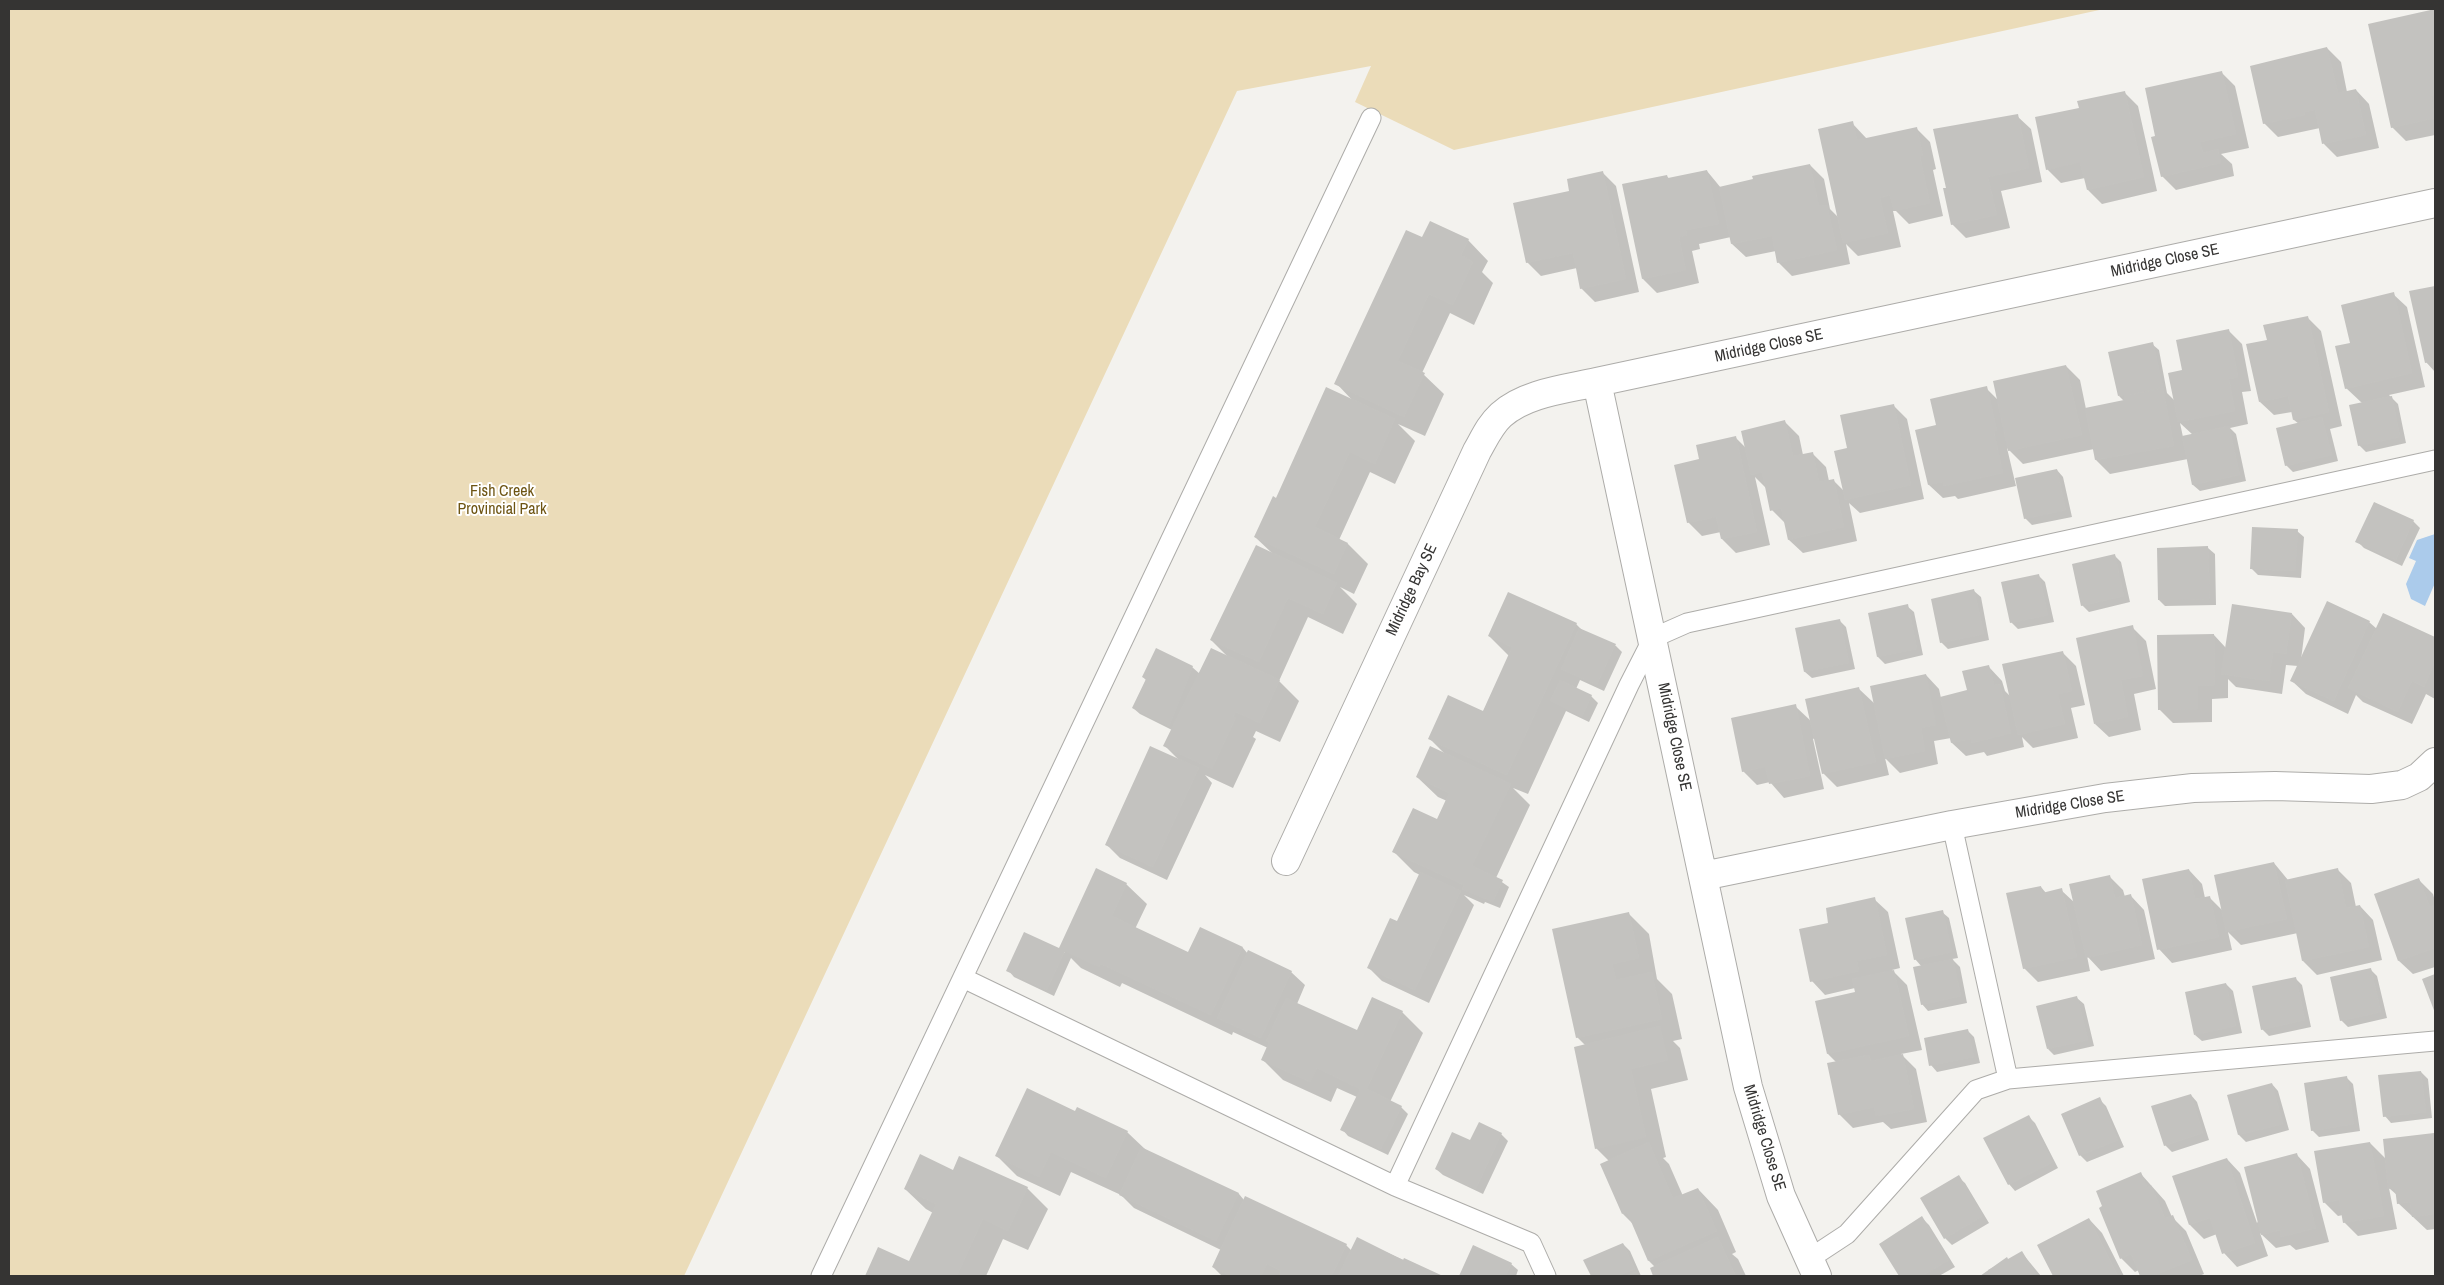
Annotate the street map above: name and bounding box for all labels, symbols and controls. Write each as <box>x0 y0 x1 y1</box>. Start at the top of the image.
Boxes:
street label: Midridge Close SE <box>2109 240 2221 282</box>
street label: Midridge Close SE <box>1713 325 1825 367</box>
park label: Fish Creek Provincial Park <box>458 482 546 520</box>
street label: Midridge Bay SE <box>1382 541 1442 639</box>
street label: Midridge Close SE <box>1653 681 1695 793</box>
street label: Midridge Close SE <box>2014 787 2126 823</box>
street label: Midridge Close SE <box>1739 1083 1789 1193</box>

